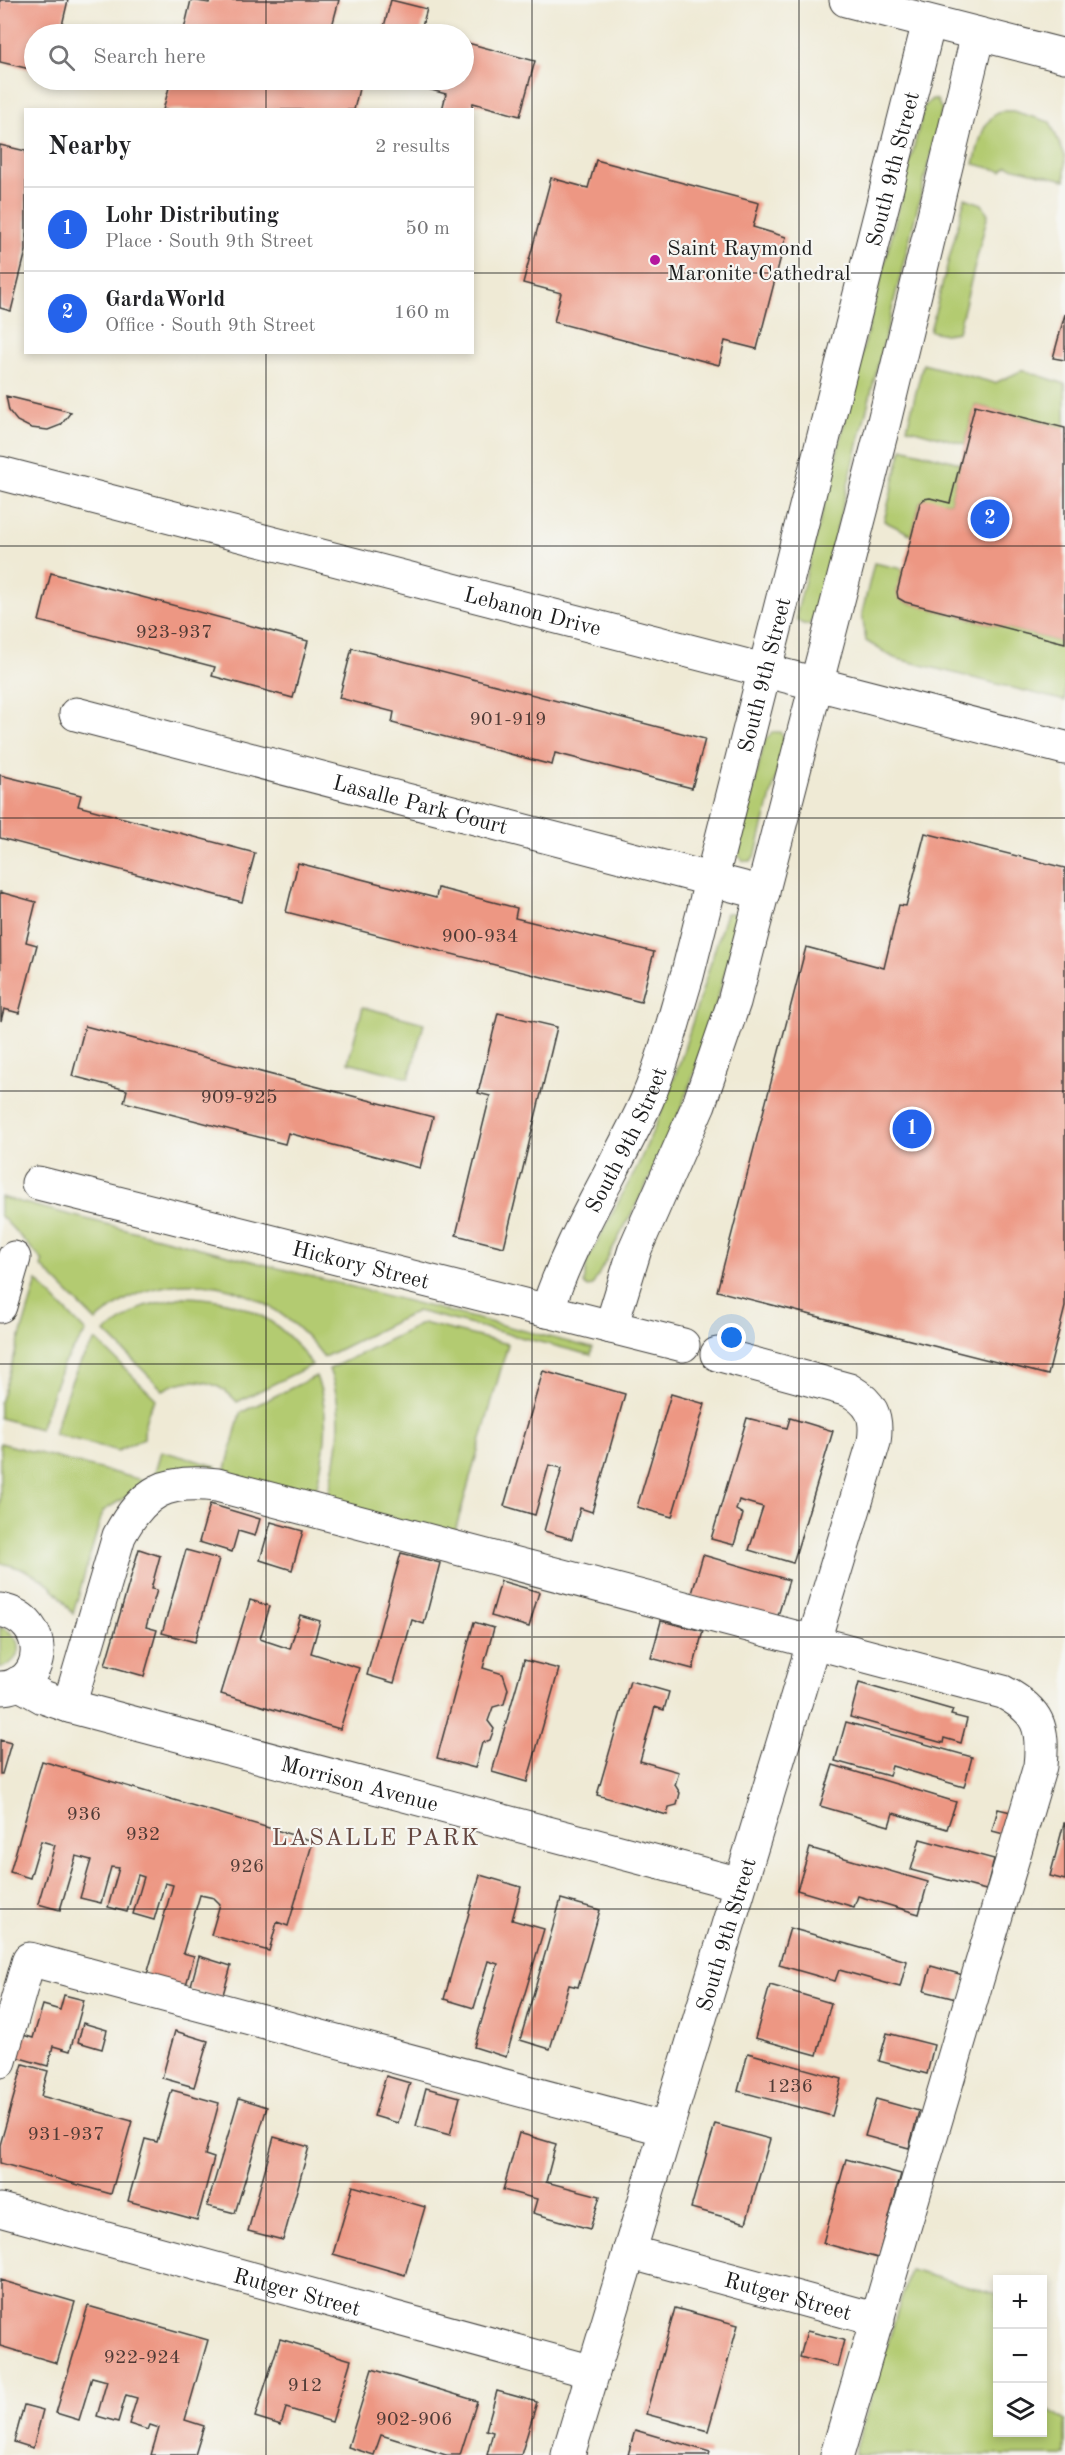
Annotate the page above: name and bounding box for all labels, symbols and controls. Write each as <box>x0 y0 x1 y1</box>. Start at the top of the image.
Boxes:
search box <box>24 24 474 90</box>
icon: search <box>45 41 78 74</box>
text: Search here <box>93 46 206 68</box>
street label: South 9th Street <box>864 89 924 249</box>
text: Nearby <box>48 134 132 160</box>
text: 2 results <box>375 137 450 157</box>
text: Lohr Distributing <box>105 205 279 227</box>
text: 1 <box>62 219 73 239</box>
text: 50 m <box>405 219 450 239</box>
text: Place · South 9th Street <box>105 232 313 252</box>
place label: Saint Raymond Maronite Cathedral <box>667 238 851 285</box>
marker: Saint Raymond Maronite Cathedral <box>648 253 662 267</box>
text: GardaWorld <box>105 289 225 311</box>
text: 2 <box>62 303 73 323</box>
text: 160 m <box>394 303 450 323</box>
text: Office · South 9th Street <box>105 316 315 336</box>
pin: 2 <box>970 496 1010 542</box>
street label: Lebanon Drive <box>461 584 603 641</box>
street label: South 9th Street <box>735 595 796 755</box>
house number: 923-937 <box>136 623 213 643</box>
house number: 901-919 <box>470 710 547 730</box>
street label: Lasalle Park Court <box>330 772 510 839</box>
house number: 900-934 <box>442 927 519 947</box>
street label: South 9th Street <box>583 1065 672 1217</box>
house number: 909-925 <box>201 1088 278 1108</box>
pin: 1 <box>892 1106 932 1152</box>
street label: Hickory Street <box>290 1238 431 1294</box>
your location <box>717 1323 746 1352</box>
street label: Morrison Avenue <box>278 1754 440 1816</box>
house number: 936 <box>67 1805 101 1825</box>
house number: 932 <box>126 1825 160 1845</box>
district label: LASALLE PARK <box>272 1827 480 1851</box>
street label: South 9th Street <box>694 1855 761 2014</box>
house number: 926 <box>230 1857 264 1877</box>
house number: 1236 <box>767 2077 813 2097</box>
house number: 931-937 <box>28 2125 105 2145</box>
street label: Rutger Street <box>231 2265 363 2321</box>
street label: Rutger Street <box>722 2270 854 2325</box>
map controls <box>993 2275 1047 2437</box>
button: + <box>993 2275 1047 2329</box>
button: − <box>993 2329 1047 2383</box>
house number: 922-924 <box>104 2348 181 2368</box>
house number: 912 <box>288 2376 322 2396</box>
button: layers <box>993 2383 1047 2437</box>
house number: 902-906 <box>376 2410 453 2430</box>

